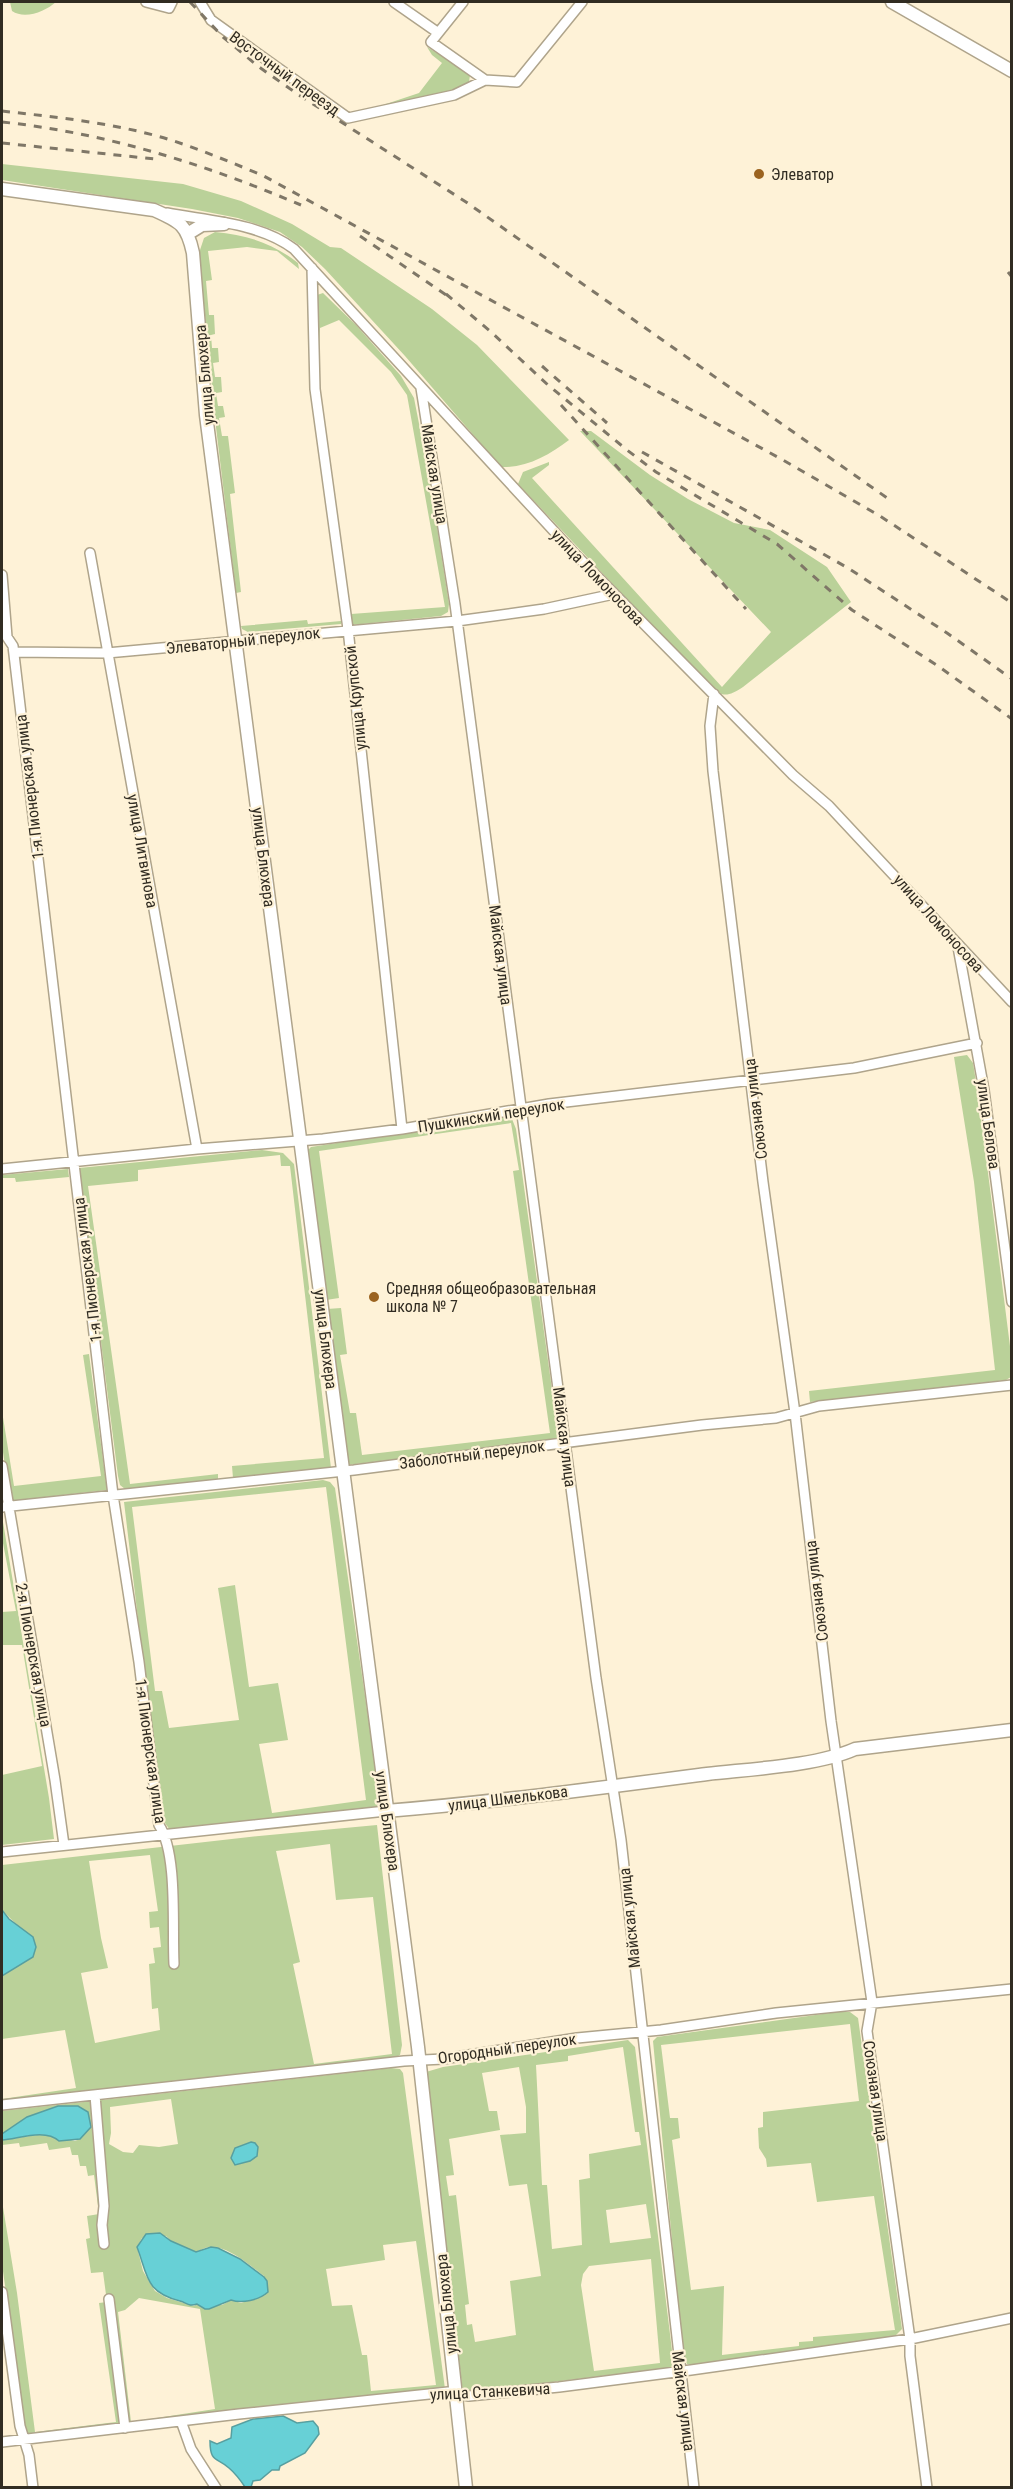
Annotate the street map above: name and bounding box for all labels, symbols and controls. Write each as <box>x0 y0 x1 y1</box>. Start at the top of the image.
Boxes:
street label: Восточный переезд <box>226 27 344 120</box>
place label: Элеватор <box>771 165 834 184</box>
marker: Элеватор <box>752 167 766 181</box>
street label: улица Блюхера <box>191 324 218 426</box>
street label: Майская улица <box>417 423 452 525</box>
street label: улица Ломоносова <box>547 525 648 629</box>
street label: Элеваторный переулок <box>165 623 321 658</box>
street label: улица Крупской <box>341 645 370 751</box>
street label: 1-я Пионерская улица <box>11 713 48 860</box>
street label: улица Литвинова <box>123 793 162 910</box>
street label: улица Блюхера <box>248 806 279 908</box>
street label: улица Ломоносова <box>889 870 988 976</box>
street label: Майская улица <box>485 904 516 1006</box>
street label: Союзная улица <box>740 1057 771 1160</box>
street label: улица Белова <box>973 1078 1004 1170</box>
street label: Пушкинский переулок <box>416 1094 566 1136</box>
street label: 1-я Пионерская улица <box>69 1196 106 1343</box>
place label: Средняя общеобразовательная школа № 7 <box>386 1279 596 1316</box>
street label: улица Блюхера <box>310 1288 341 1390</box>
marker: Средняя общеобразовательная школа № 7 <box>367 1290 381 1304</box>
street label: Майская улица <box>549 1386 580 1488</box>
street label: Заболотный переулок <box>398 1436 546 1473</box>
street label: Союзная улица <box>801 1539 832 1642</box>
street label: 2-я Пионерская улица <box>11 1582 56 1729</box>
street label: 1-я Пионерская улица <box>131 1678 170 1825</box>
street label: улица Блюхера <box>371 1770 404 1872</box>
street label: улица Шмелькова <box>447 1782 569 1815</box>
street label: Майская улица <box>615 1867 644 1969</box>
street label: Огородный переулок <box>437 2029 578 2068</box>
street label: Союзная улица <box>859 2040 892 2143</box>
street label: улица Блюхера <box>432 2253 461 2355</box>
street label: Майская улица <box>668 2350 699 2452</box>
street label: улица Станкевича <box>429 2379 551 2404</box>

